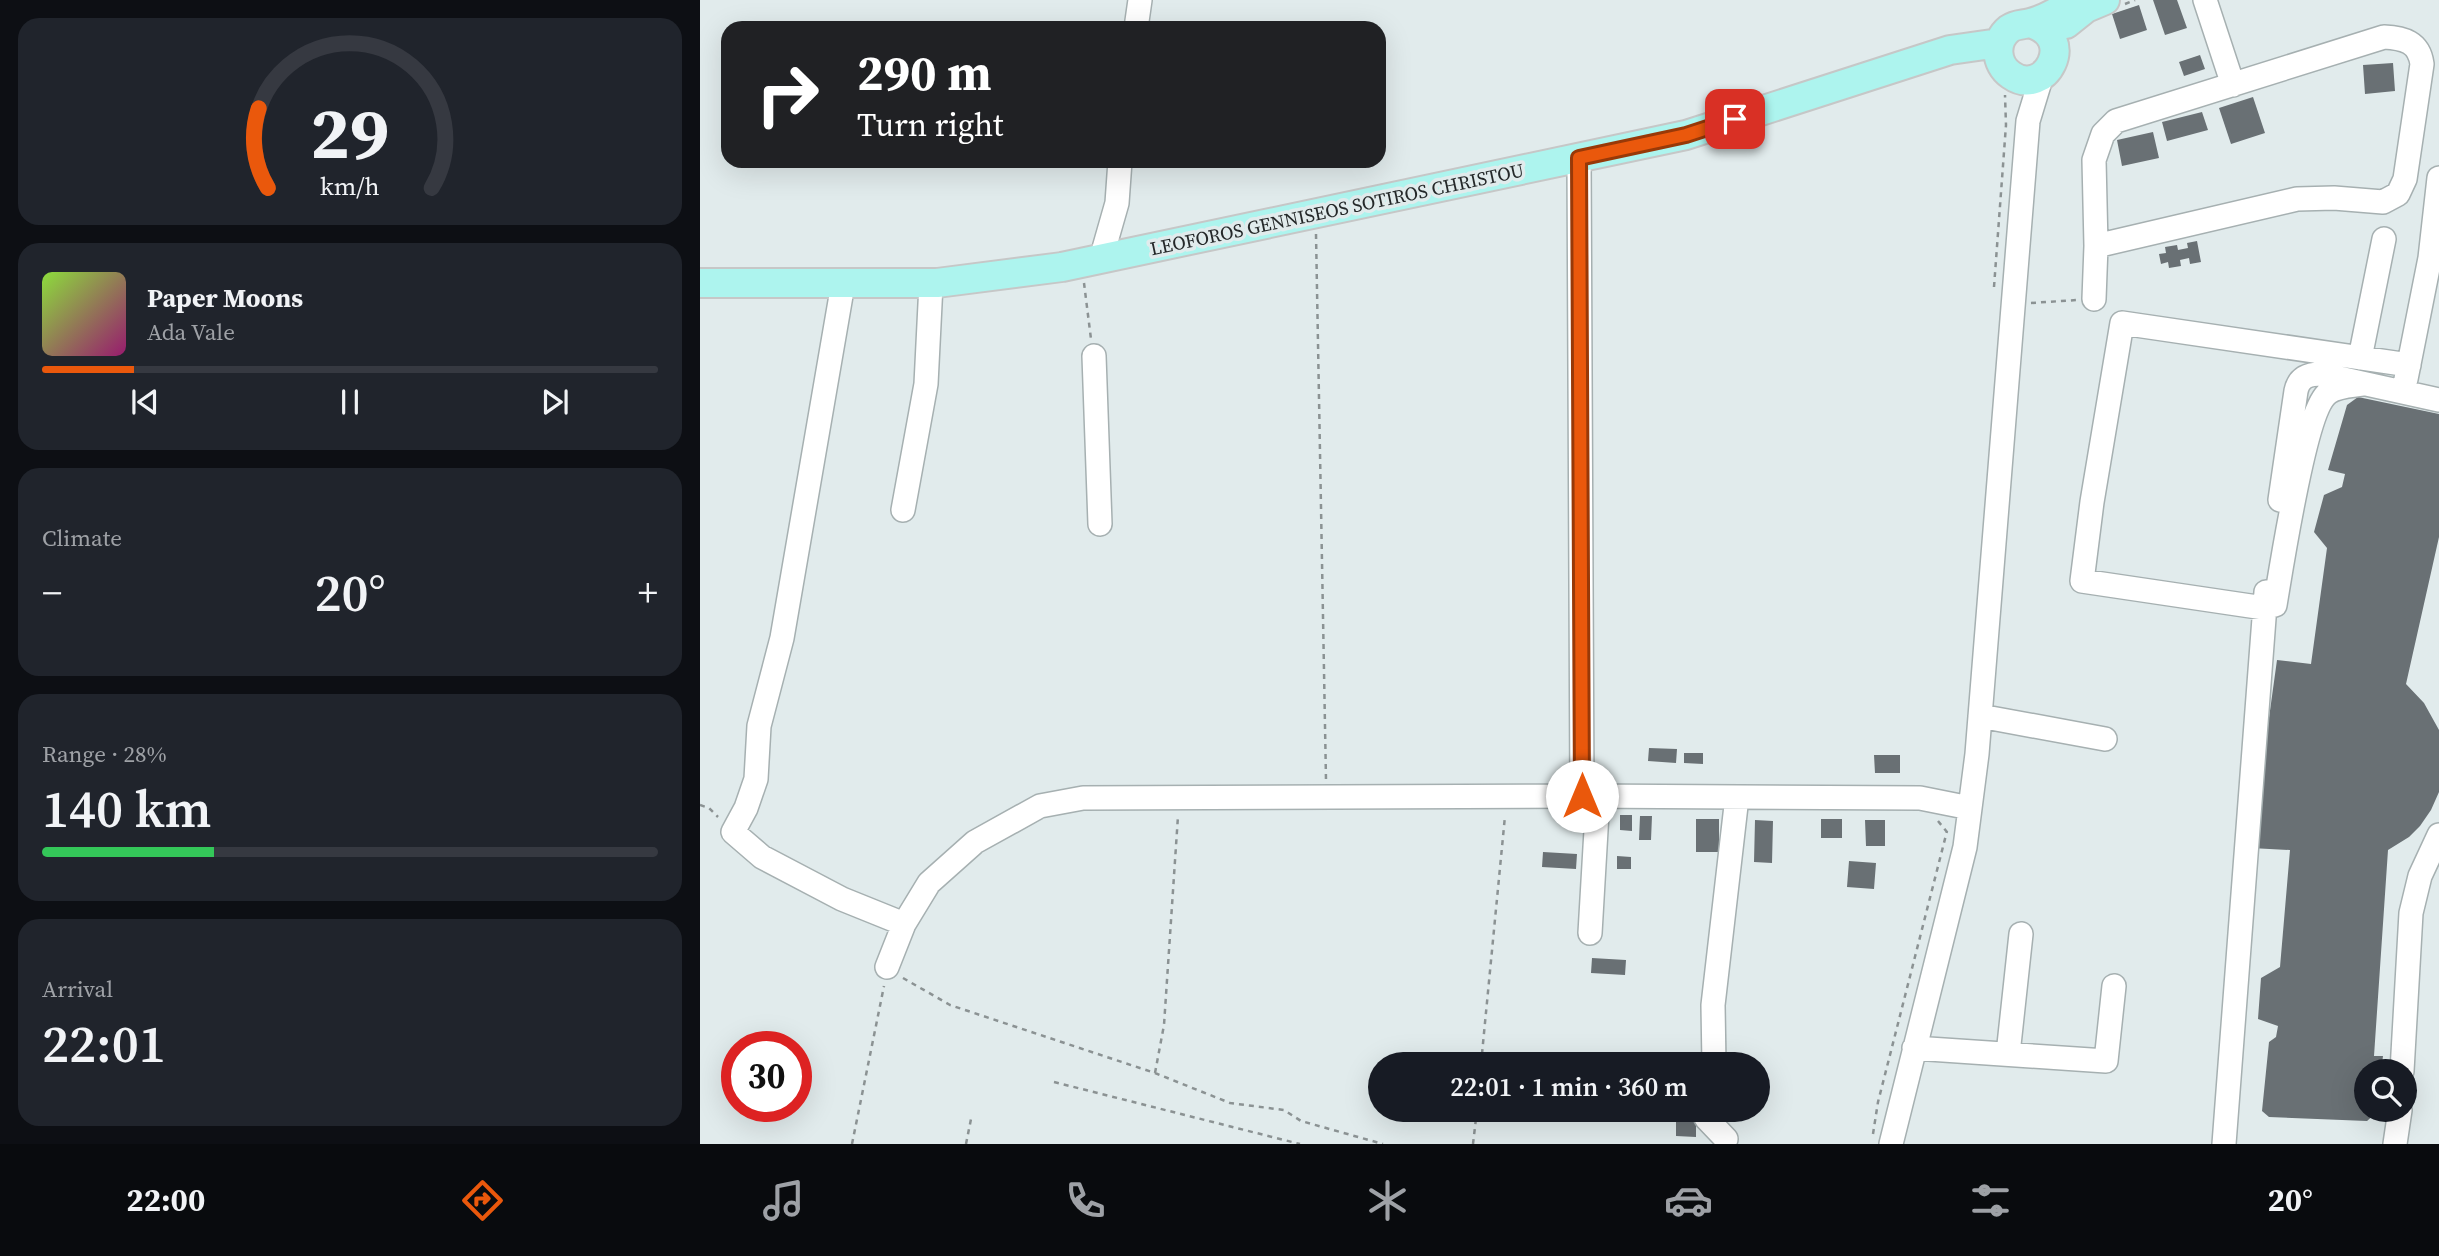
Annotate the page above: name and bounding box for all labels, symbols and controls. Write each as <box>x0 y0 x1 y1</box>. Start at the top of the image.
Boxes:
text: 290 m <box>857 39 992 106</box>
icon: right <box>742 49 833 140</box>
text: 29 <box>311 83 389 182</box>
pin <box>1705 89 1765 149</box>
icon: arrive <box>1716 100 1754 138</box>
text: Turn right <box>857 103 1003 147</box>
street label: LEOFOROS GENNISEOS SOTIROS CHRISTOU <box>1148 157 1526 261</box>
text: km/h <box>320 168 380 202</box>
text: Paper Moons <box>147 280 303 316</box>
text: Ada Vale <box>147 316 235 348</box>
icon: previous <box>126 383 164 421</box>
icon: pause <box>331 383 369 421</box>
icon: next <box>536 383 574 421</box>
text: Climate <box>42 522 122 554</box>
text: 20° <box>314 557 386 628</box>
text: − <box>42 567 62 619</box>
text: + <box>638 567 658 619</box>
text: Range · 28% <box>42 738 167 770</box>
position arrow <box>1545 759 1619 833</box>
text: 140 km <box>42 773 211 844</box>
text: Arrival <box>42 973 113 1005</box>
text: 22:01 <box>42 1008 166 1079</box>
speed limit sign: 30 <box>721 1031 812 1122</box>
map controls <box>2354 1059 2417 1122</box>
button: search <box>2354 1059 2417 1122</box>
text: 22:01 · 1 min · 360 m <box>1450 1069 1688 1105</box>
icon: directions <box>458 1176 507 1225</box>
icon: music <box>759 1176 808 1225</box>
icon: phone <box>1061 1176 1110 1225</box>
icon: climate <box>1363 1176 1412 1225</box>
icon: car <box>1664 1176 1713 1225</box>
icon: filters <box>1966 1176 2015 1225</box>
text: 22:00 <box>126 1178 205 1222</box>
text: 20° <box>2267 1178 2313 1222</box>

